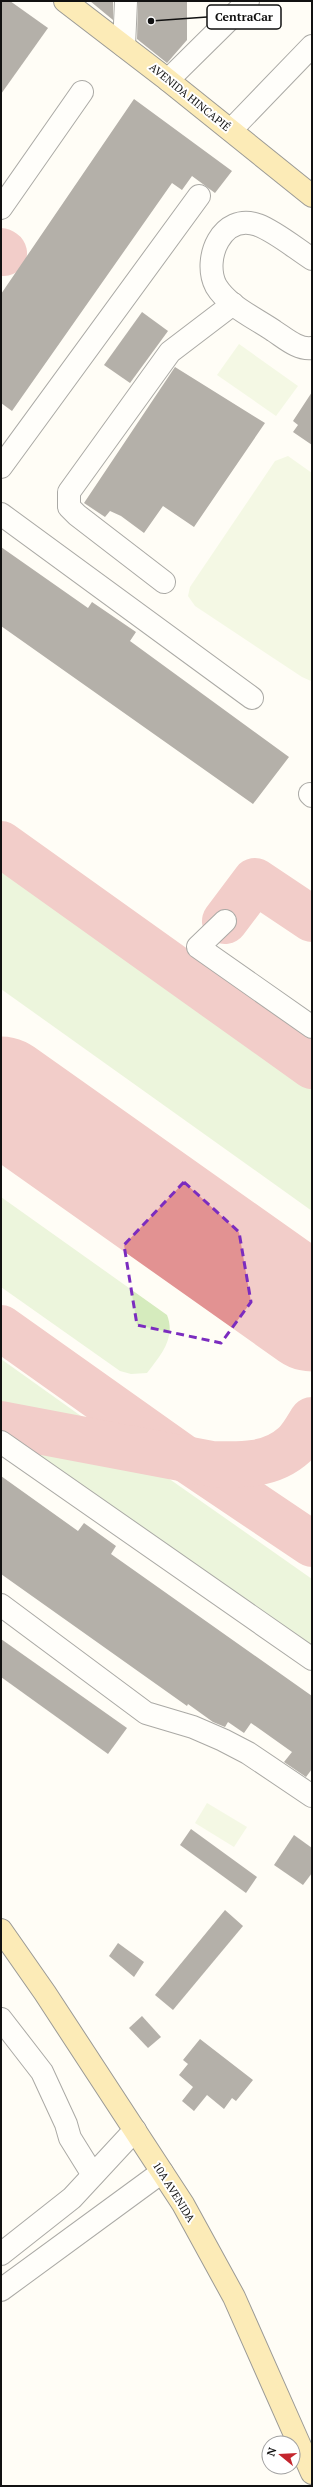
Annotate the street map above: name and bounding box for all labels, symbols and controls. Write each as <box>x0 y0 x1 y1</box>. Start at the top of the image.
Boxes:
callout: CentraCar <box>207 5 281 29</box>
text: CentraCar <box>215 9 274 24</box>
street label: AVENIDA HINCAPIÉ <box>147 60 233 134</box>
street label: 10A AVENIDA <box>150 2159 198 2225</box>
north arrow <box>261 2435 301 2475</box>
text: N <box>264 2445 280 2458</box>

